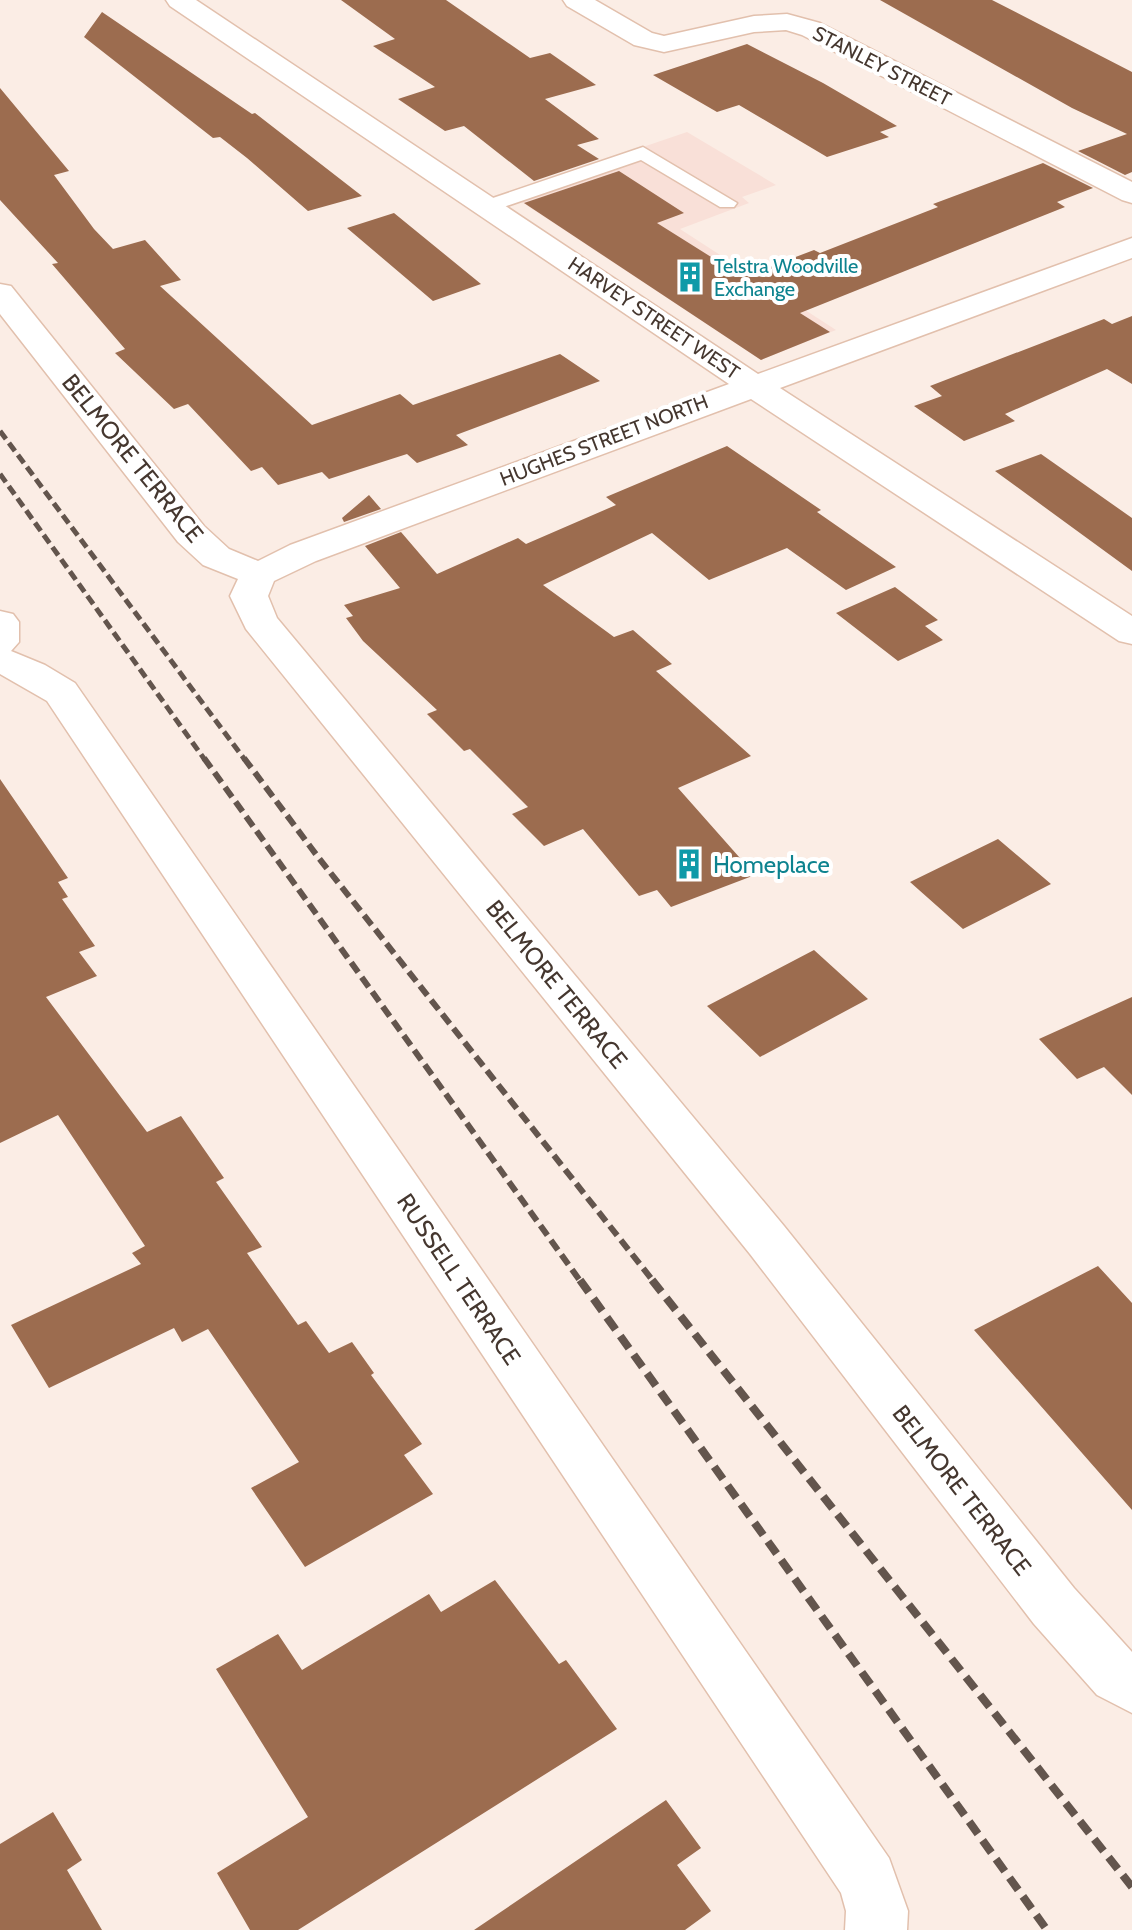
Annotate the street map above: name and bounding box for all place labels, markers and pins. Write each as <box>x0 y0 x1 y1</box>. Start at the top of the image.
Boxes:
place label: Telstra Woodville Exchange <box>714 254 858 301</box>
building icon: Telstra Woodville Exchange <box>673 260 707 294</box>
building icon: Homeplace <box>672 847 706 881</box>
place label: Homeplace <box>713 850 830 879</box>

